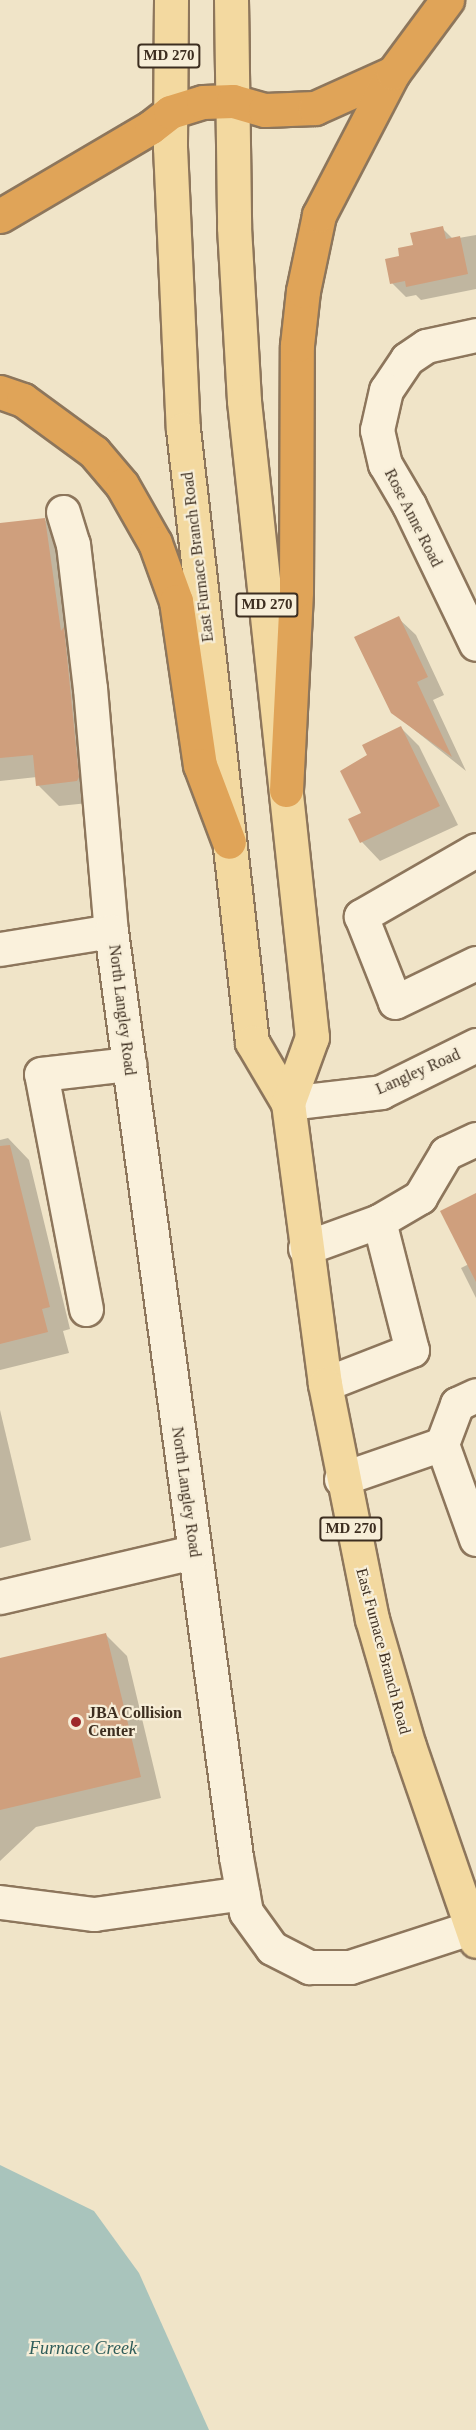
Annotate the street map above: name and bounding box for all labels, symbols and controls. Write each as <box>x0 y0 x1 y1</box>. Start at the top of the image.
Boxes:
road number: MD 270 <box>136 44 202 68</box>
street label: Rose Anne Road <box>380 465 446 571</box>
street label: East Furnace Branch Road <box>178 471 218 643</box>
road number: MD 270 <box>234 593 300 617</box>
street label: North Langley Road <box>104 944 140 1076</box>
street label: Langley Road <box>373 1045 463 1099</box>
street label: North Langley Road <box>167 1426 205 1558</box>
road number: MD 270 <box>318 1517 384 1541</box>
street label: East Furnace Branch Road <box>352 1566 414 1736</box>
place label: JBA Collision Center <box>88 1703 183 1741</box>
marker: JBA Collision Center <box>69 1715 83 1729</box>
water label: Furnace Creek <box>29 2337 137 2359</box>

